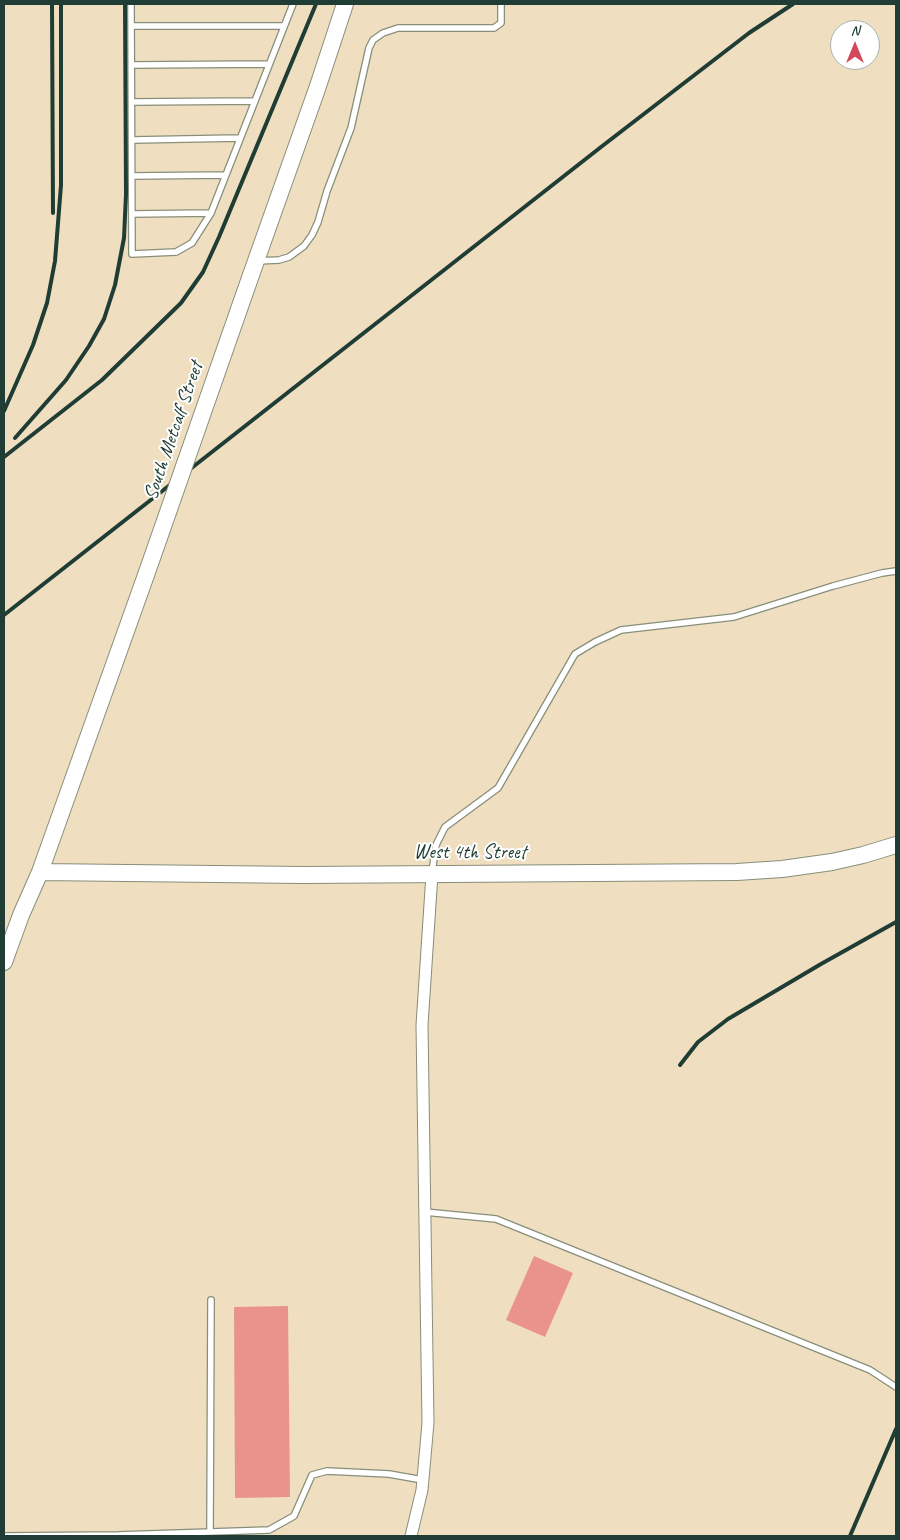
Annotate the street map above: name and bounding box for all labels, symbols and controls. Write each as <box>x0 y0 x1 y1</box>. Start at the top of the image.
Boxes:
north arrow <box>830 20 880 70</box>
text: N <box>851 22 859 39</box>
street label: South Metcalf Street <box>139 359 209 503</box>
street label: West 4th Street <box>414 841 526 865</box>

